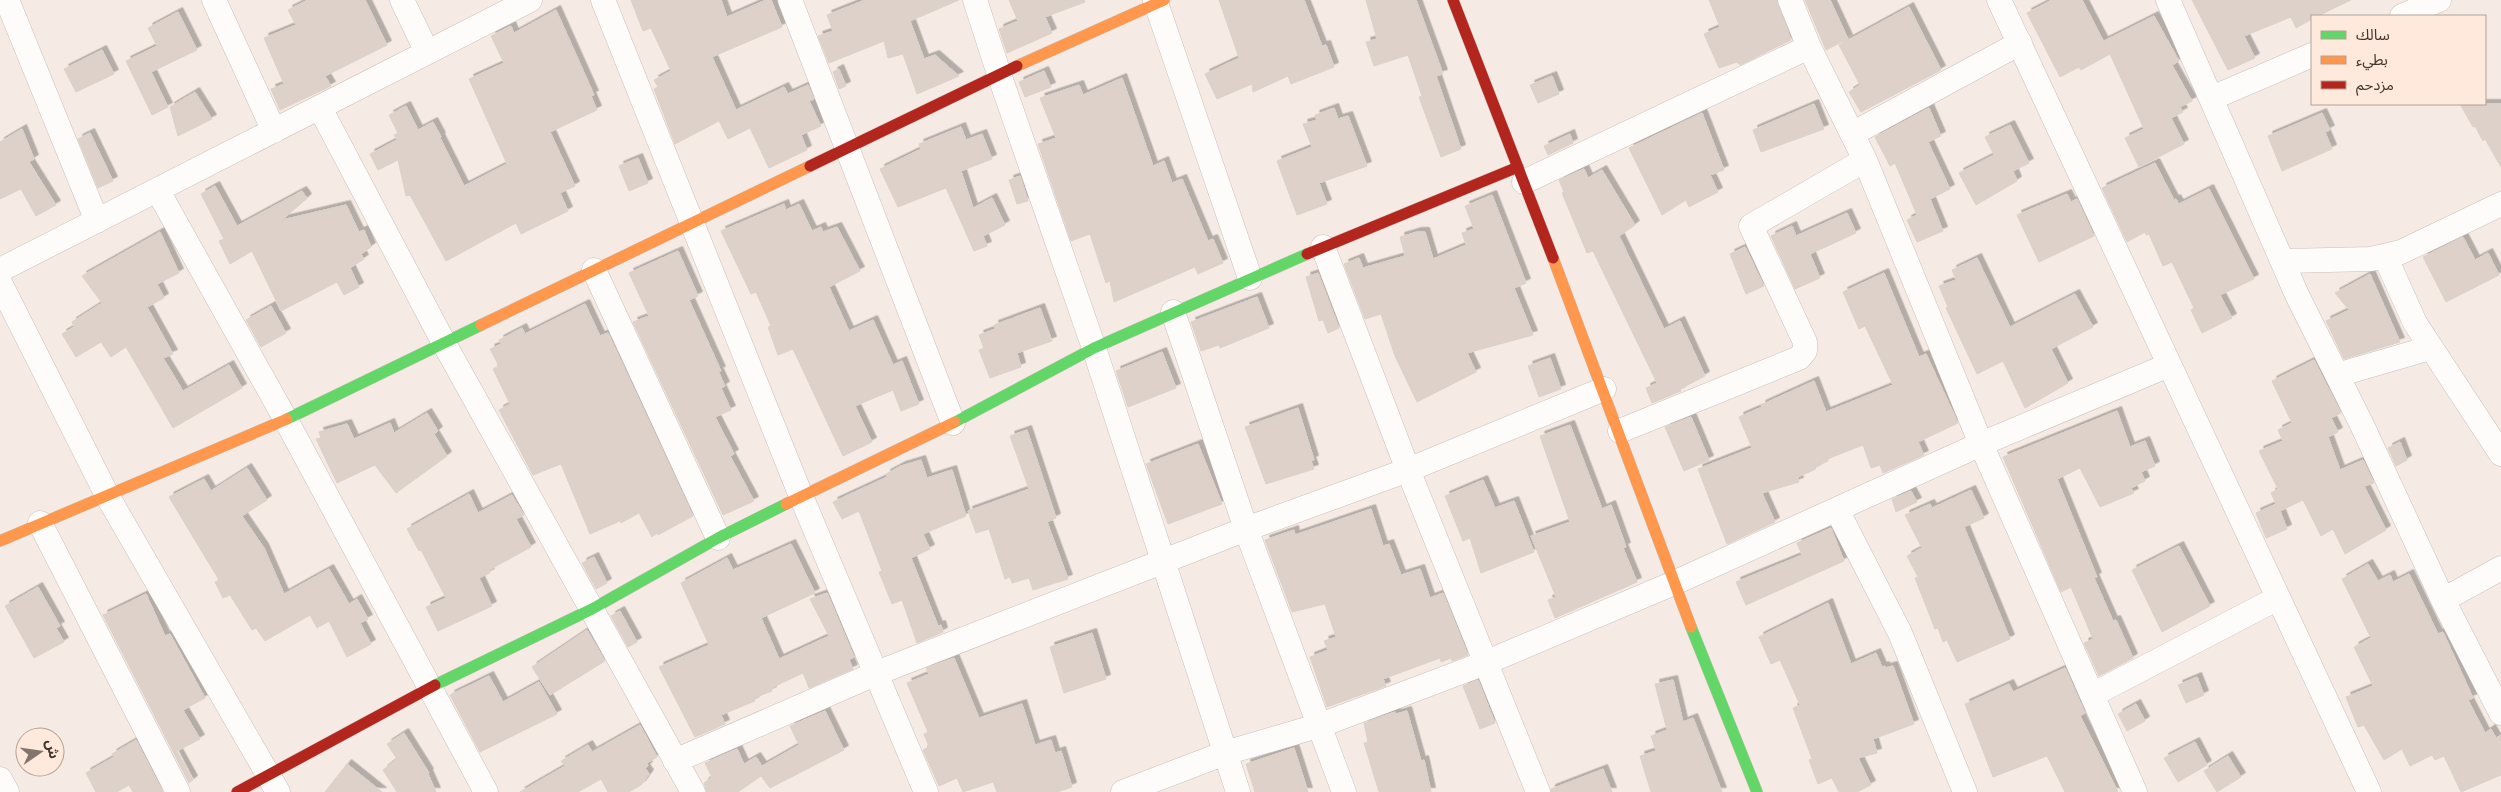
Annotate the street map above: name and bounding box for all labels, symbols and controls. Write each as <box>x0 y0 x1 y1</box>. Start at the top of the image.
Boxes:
legend <box>2311 15 2486 105</box>
text: سالك <box>2356 26 2390 43</box>
text: بطيء <box>2356 51 2388 71</box>
text: مزدحم <box>2356 76 2394 96</box>
north arrow <box>15 727 65 777</box>
text: ش <box>43 738 63 760</box>

